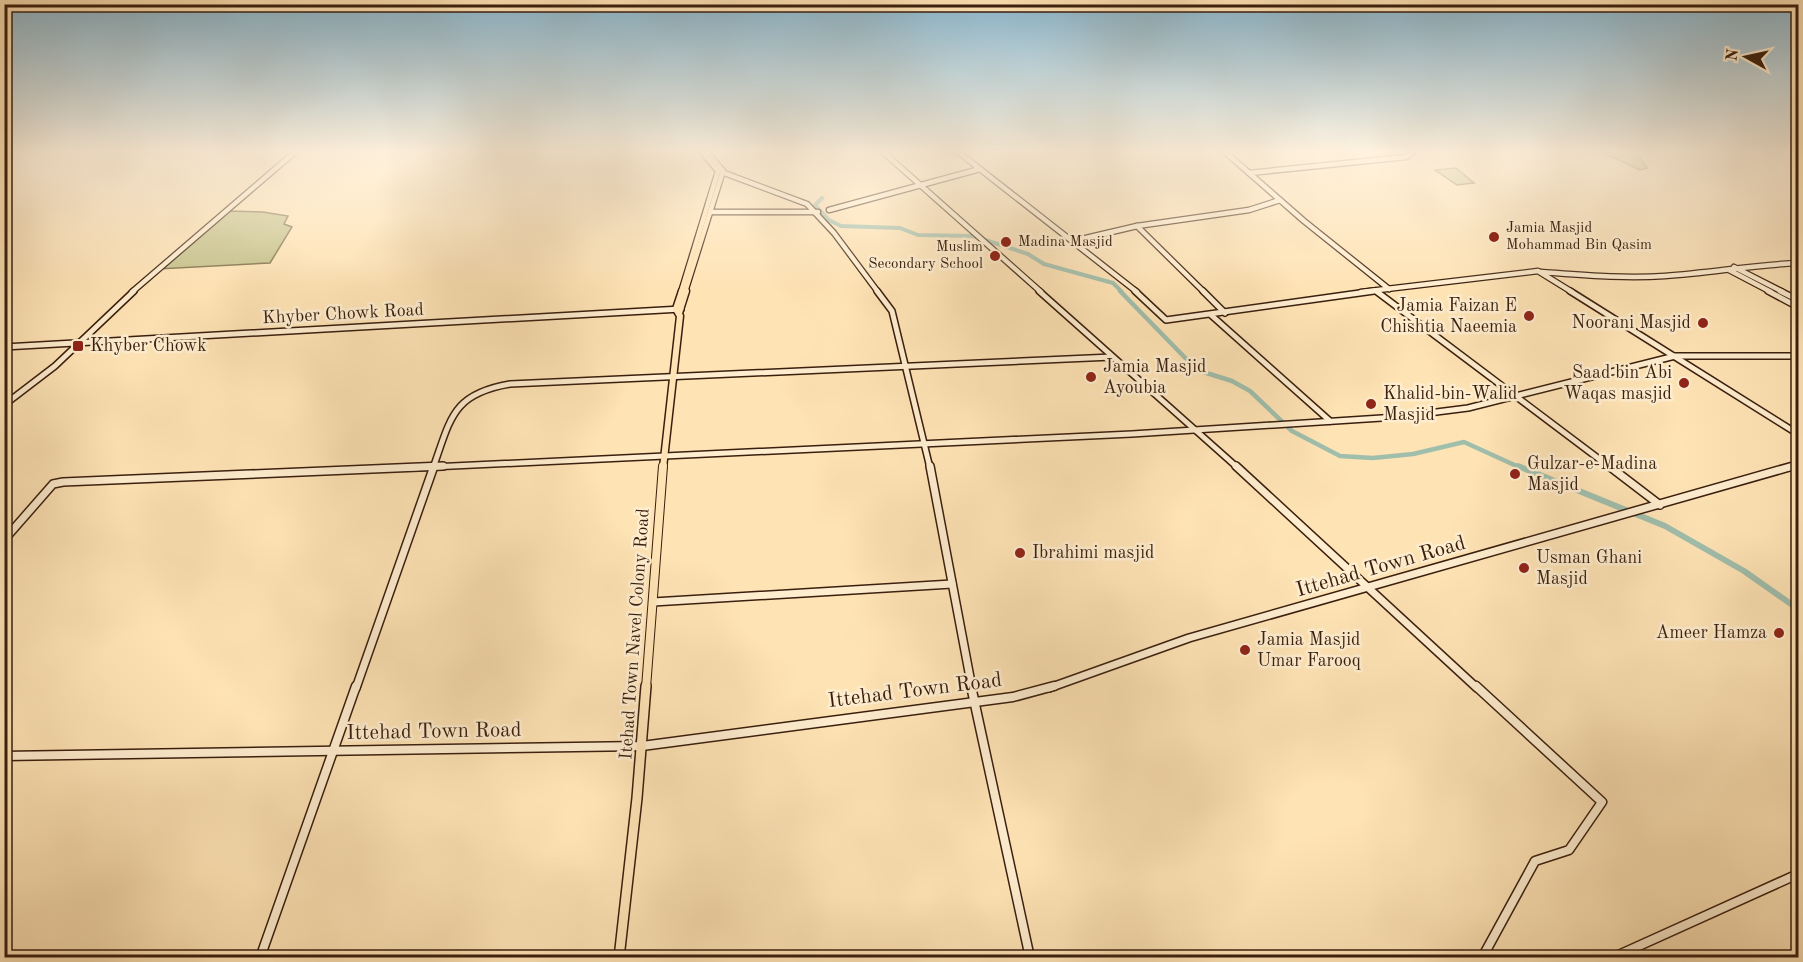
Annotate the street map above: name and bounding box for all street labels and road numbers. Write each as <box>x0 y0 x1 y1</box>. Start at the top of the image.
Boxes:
street label: Khyber Chowk Road <box>262 301 424 327</box>
street label: Itehad Town Navel Colony Road <box>617 508 653 760</box>
street label: Ittehad Town Road <box>1294 533 1468 601</box>
street label: Ittehad Town Road <box>827 670 1003 712</box>
street label: Ittehad Town Road <box>346 720 522 744</box>

